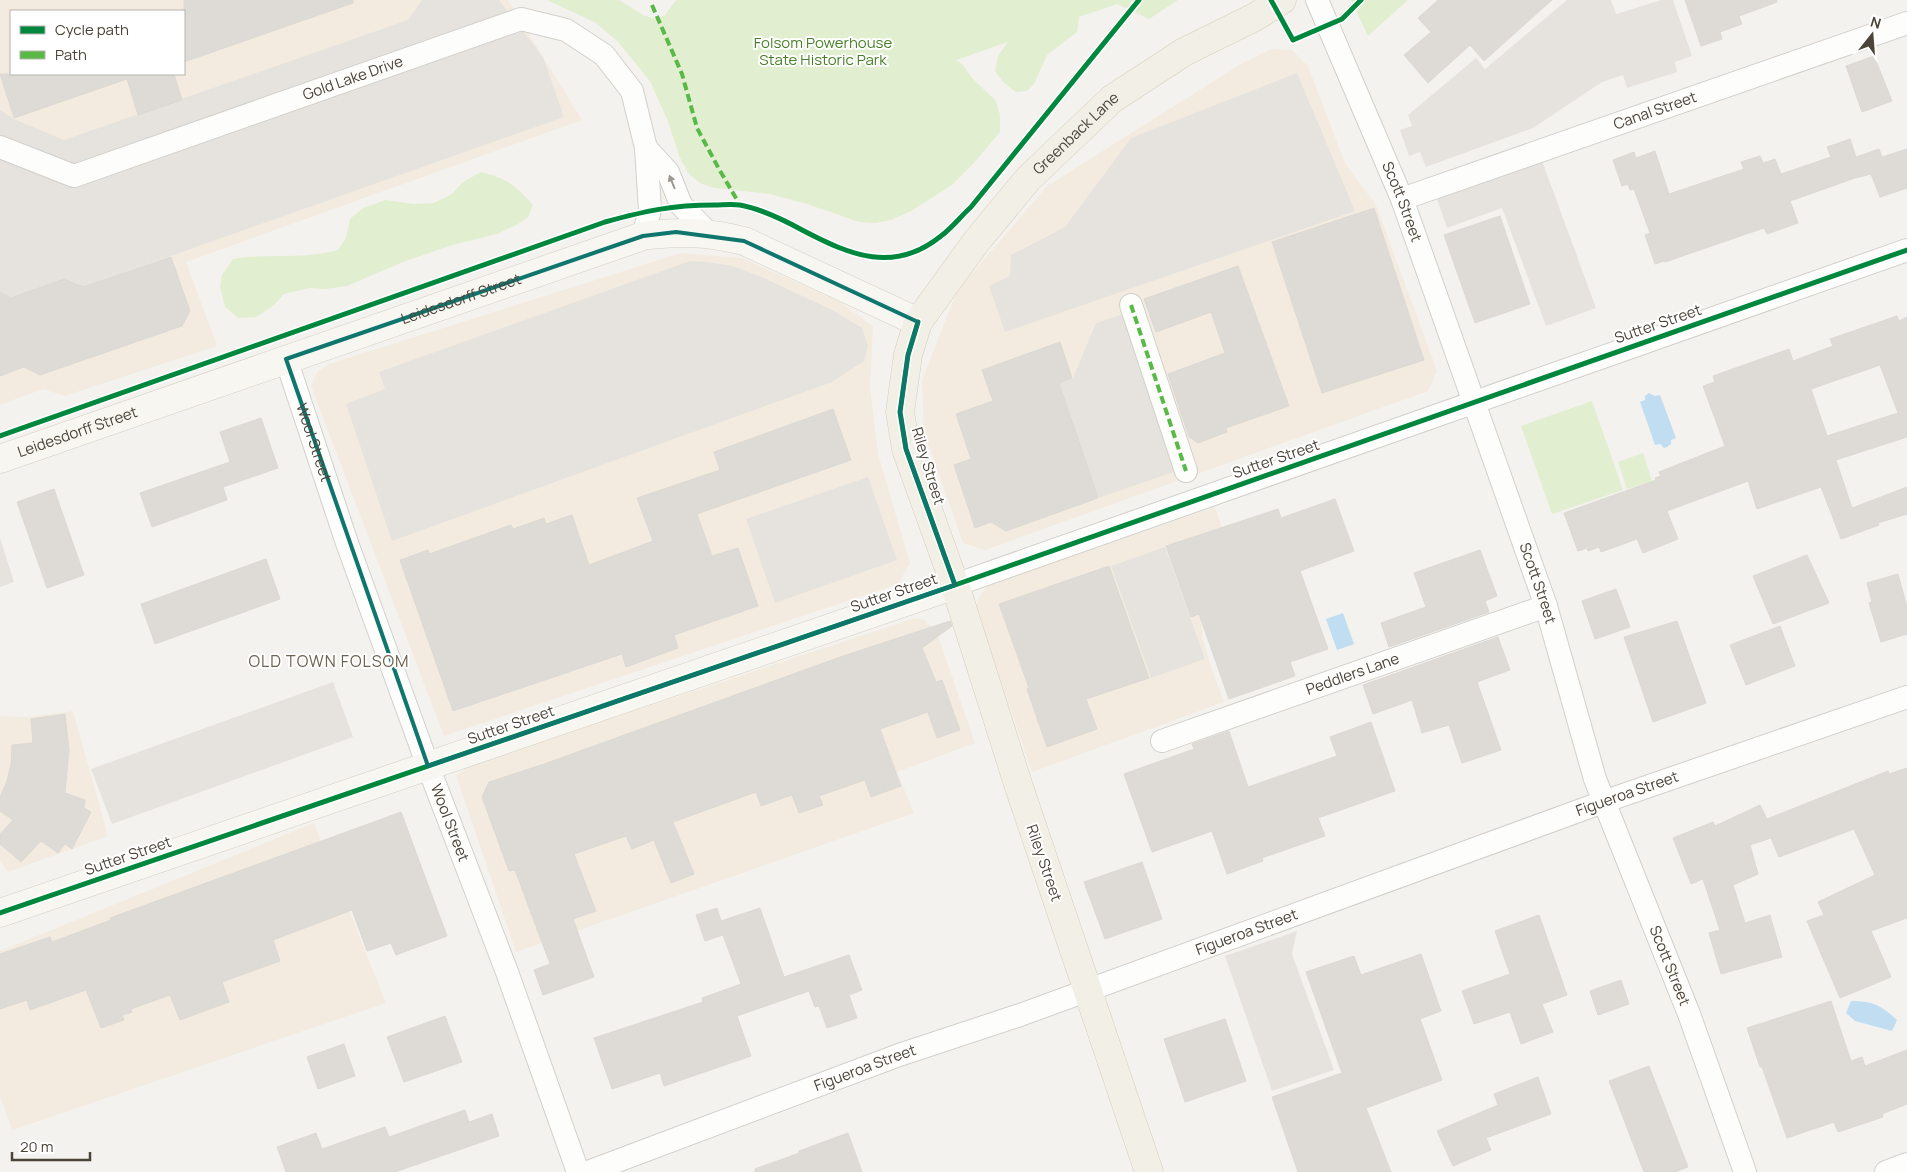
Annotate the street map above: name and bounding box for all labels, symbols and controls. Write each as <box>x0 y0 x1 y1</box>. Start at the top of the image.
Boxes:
legend <box>10 10 185 75</box>
north arrow <box>1847 10 1897 60</box>
text: N <box>1868 12 1884 33</box>
text: Cycle path <box>55 19 129 40</box>
park label: Folsom Powerhouse State Historic Park <box>754 32 892 70</box>
text: Path <box>55 44 87 65</box>
street label: Gold Lake Drive <box>300 50 406 105</box>
street label: Greenback Lane <box>1028 86 1123 179</box>
street label: Canal Street <box>1610 86 1699 135</box>
street label: Scott Street <box>1377 158 1427 245</box>
one-way arrow <box>668 175 676 189</box>
street label: Leidesdorff Street <box>398 268 524 329</box>
street label: Sutter Street <box>1612 299 1704 348</box>
street label: Wool Street <box>291 400 337 484</box>
street label: Leidesdorff Street <box>14 401 140 462</box>
street label: Riley Street <box>907 425 950 507</box>
street label: Sutter Street <box>1230 434 1322 483</box>
street label: Scott Street <box>1514 540 1562 626</box>
street label: Sutter Street <box>848 568 940 617</box>
street label: Peddlers Lane <box>1303 647 1402 700</box>
district label: OLD TOWN FOLSOM <box>248 650 410 672</box>
street label: Sutter Street <box>465 700 557 749</box>
street label: Figueroa Street <box>1573 766 1681 821</box>
street label: Wool Street <box>426 781 475 864</box>
street label: Riley Street <box>1022 822 1067 904</box>
street label: Sutter Street <box>82 831 174 880</box>
street label: Figueroa Street <box>1192 903 1300 960</box>
street label: Scott Street <box>1645 922 1696 1009</box>
street label: Figueroa Street <box>811 1039 919 1096</box>
scale bar <box>12 1130 90 1162</box>
text: 20 m <box>20 1136 53 1157</box>

